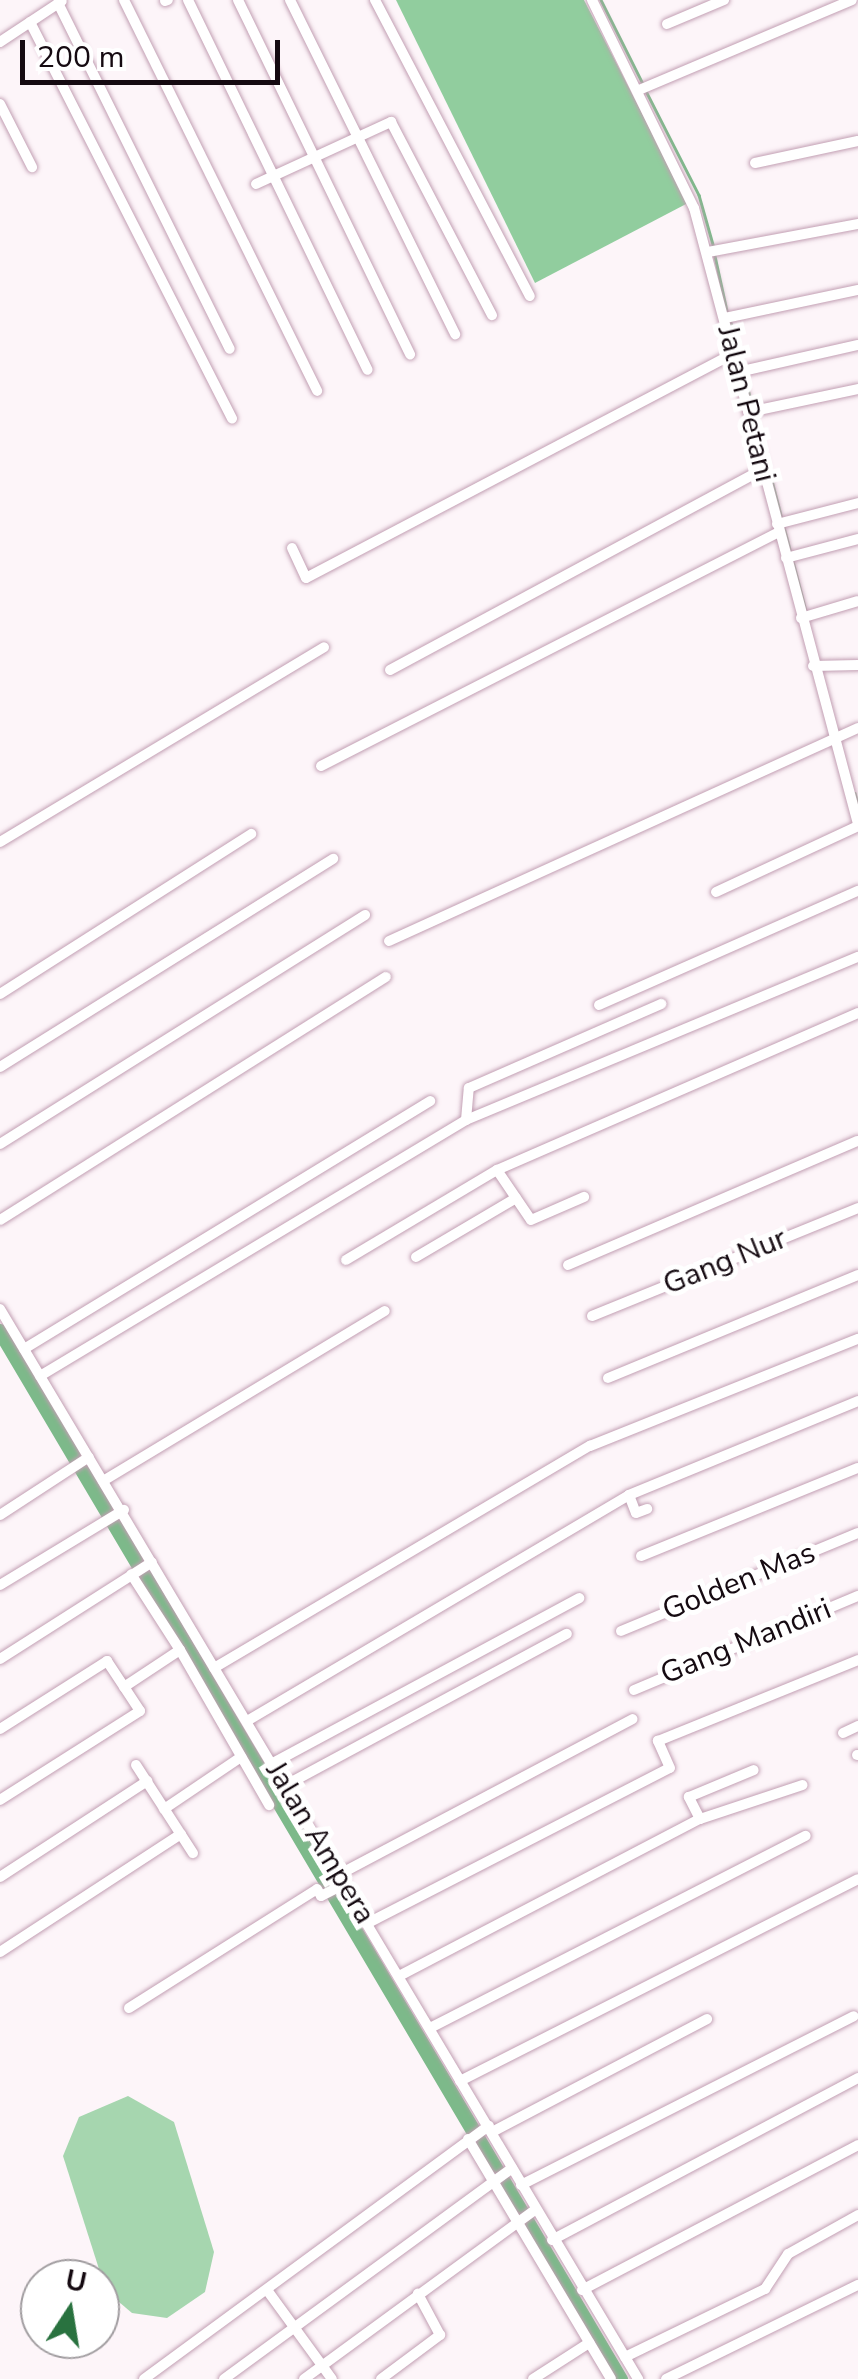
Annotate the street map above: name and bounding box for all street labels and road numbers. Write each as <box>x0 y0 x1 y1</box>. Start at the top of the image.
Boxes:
street label: Jalan Petani <box>709 322 783 486</box>
street label: Gang Nur <box>658 1221 792 1303</box>
street label: Golden Mas <box>657 1535 821 1629</box>
street label: Gang Mandiri <box>655 1591 837 1693</box>
street label: Jalan Ampera <box>258 1755 382 1931</box>

